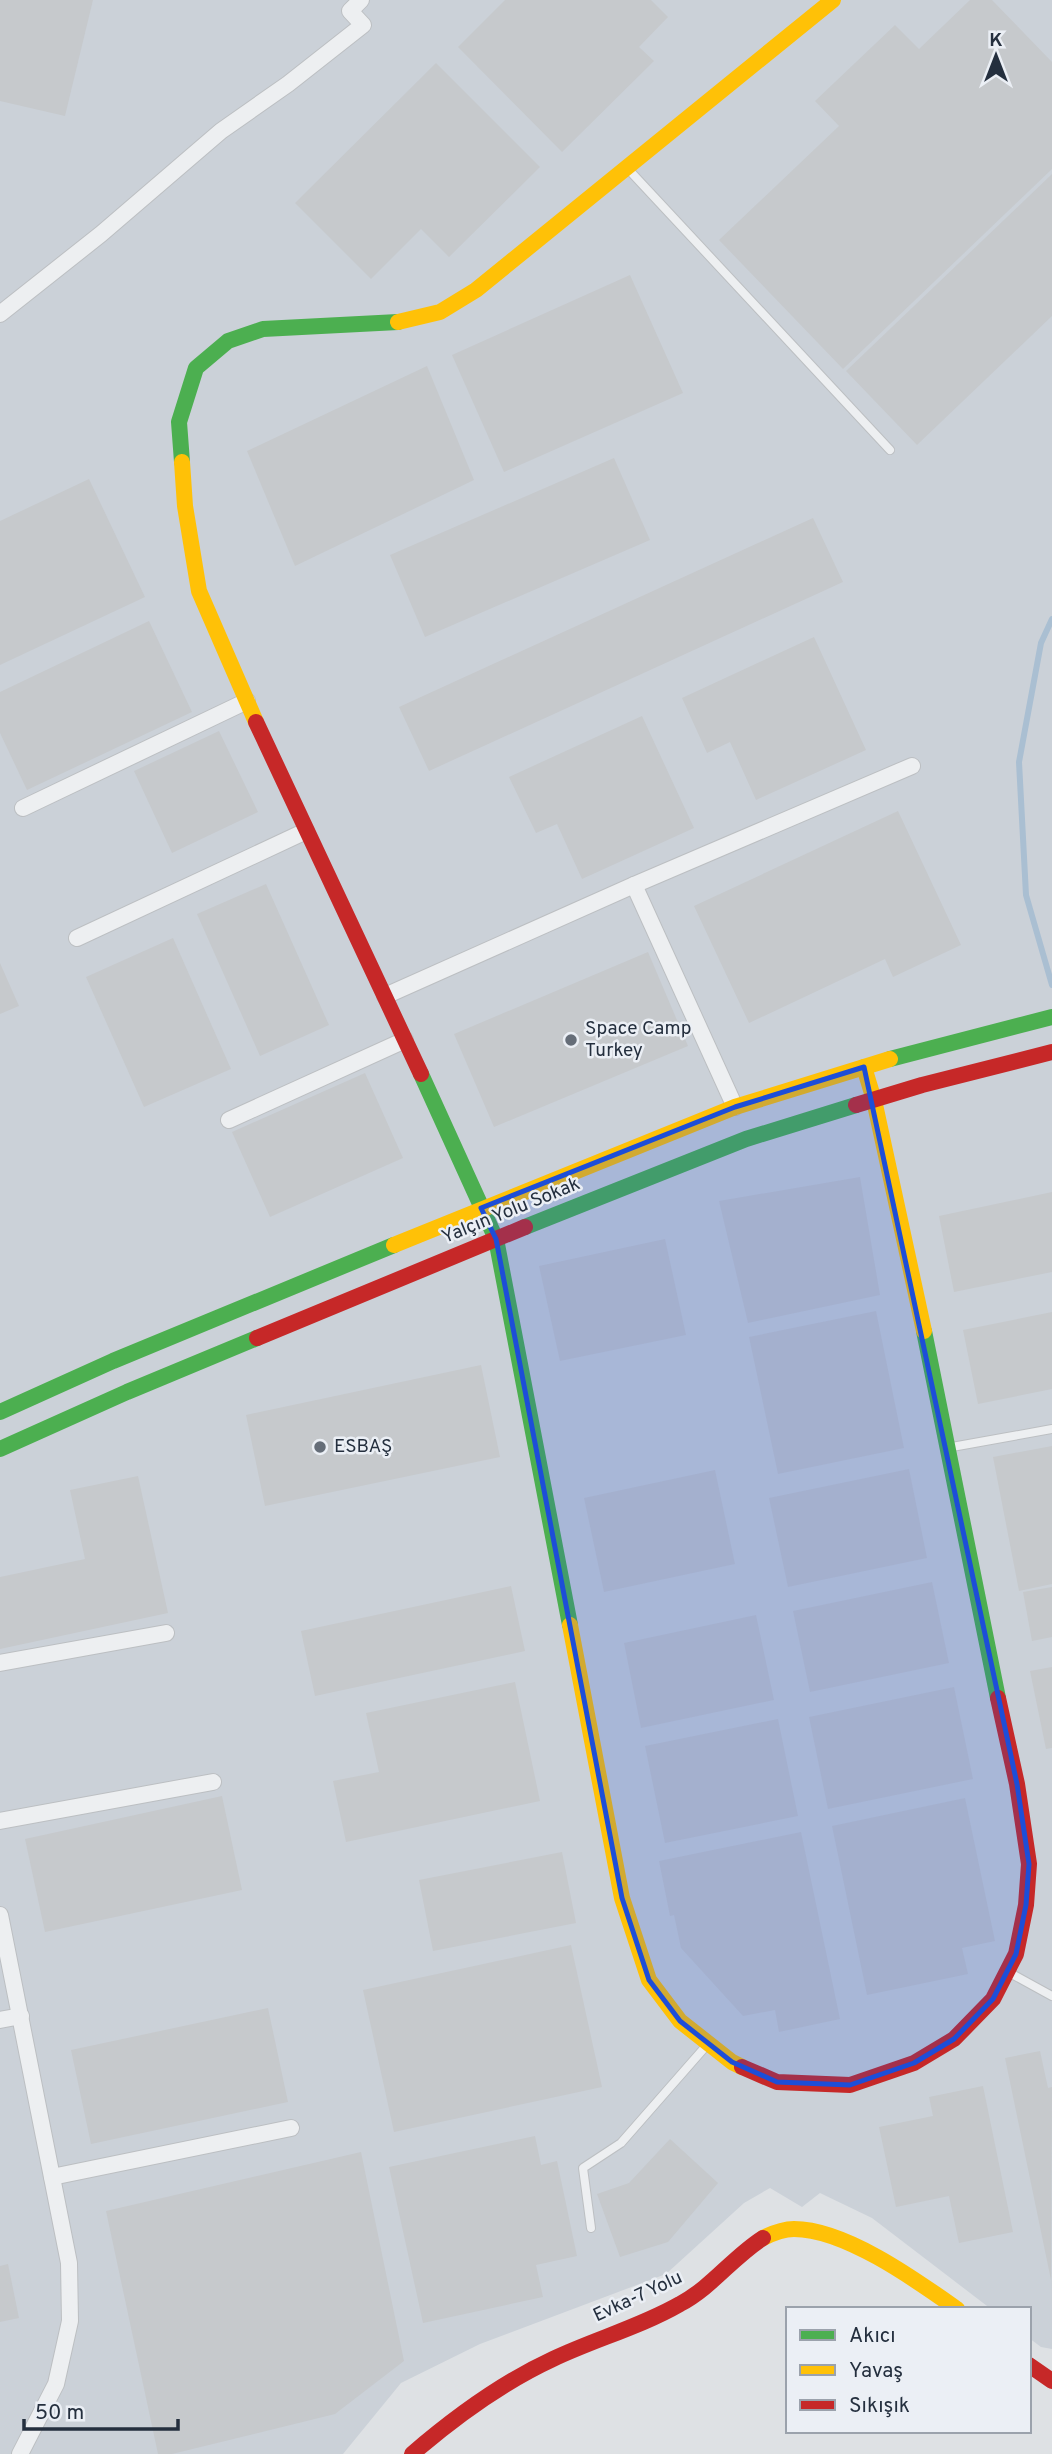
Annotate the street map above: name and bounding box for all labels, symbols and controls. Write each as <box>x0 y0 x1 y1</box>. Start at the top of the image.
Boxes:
north arrow <box>961 21 1031 91</box>
text: K <box>989 29 1003 53</box>
place label: Space Camp Turkey <box>585 1017 692 1063</box>
marker: Space Camp Turkey <box>563 1032 579 1048</box>
street label: Yalçın Yolu Sokak <box>438 1172 584 1250</box>
place label: ESBAŞ <box>334 1435 392 1459</box>
marker: ESBAŞ <box>312 1439 328 1455</box>
street label: Evka-7 Yolu <box>589 2266 687 2328</box>
legend <box>786 2307 1031 2433</box>
text: Akıcı <box>849 2323 896 2350</box>
text: Yavaş <box>849 2358 903 2385</box>
scale bar <box>24 2388 178 2432</box>
text: Sıkışık <box>849 2393 910 2420</box>
text: 50 m <box>35 2400 84 2427</box>

